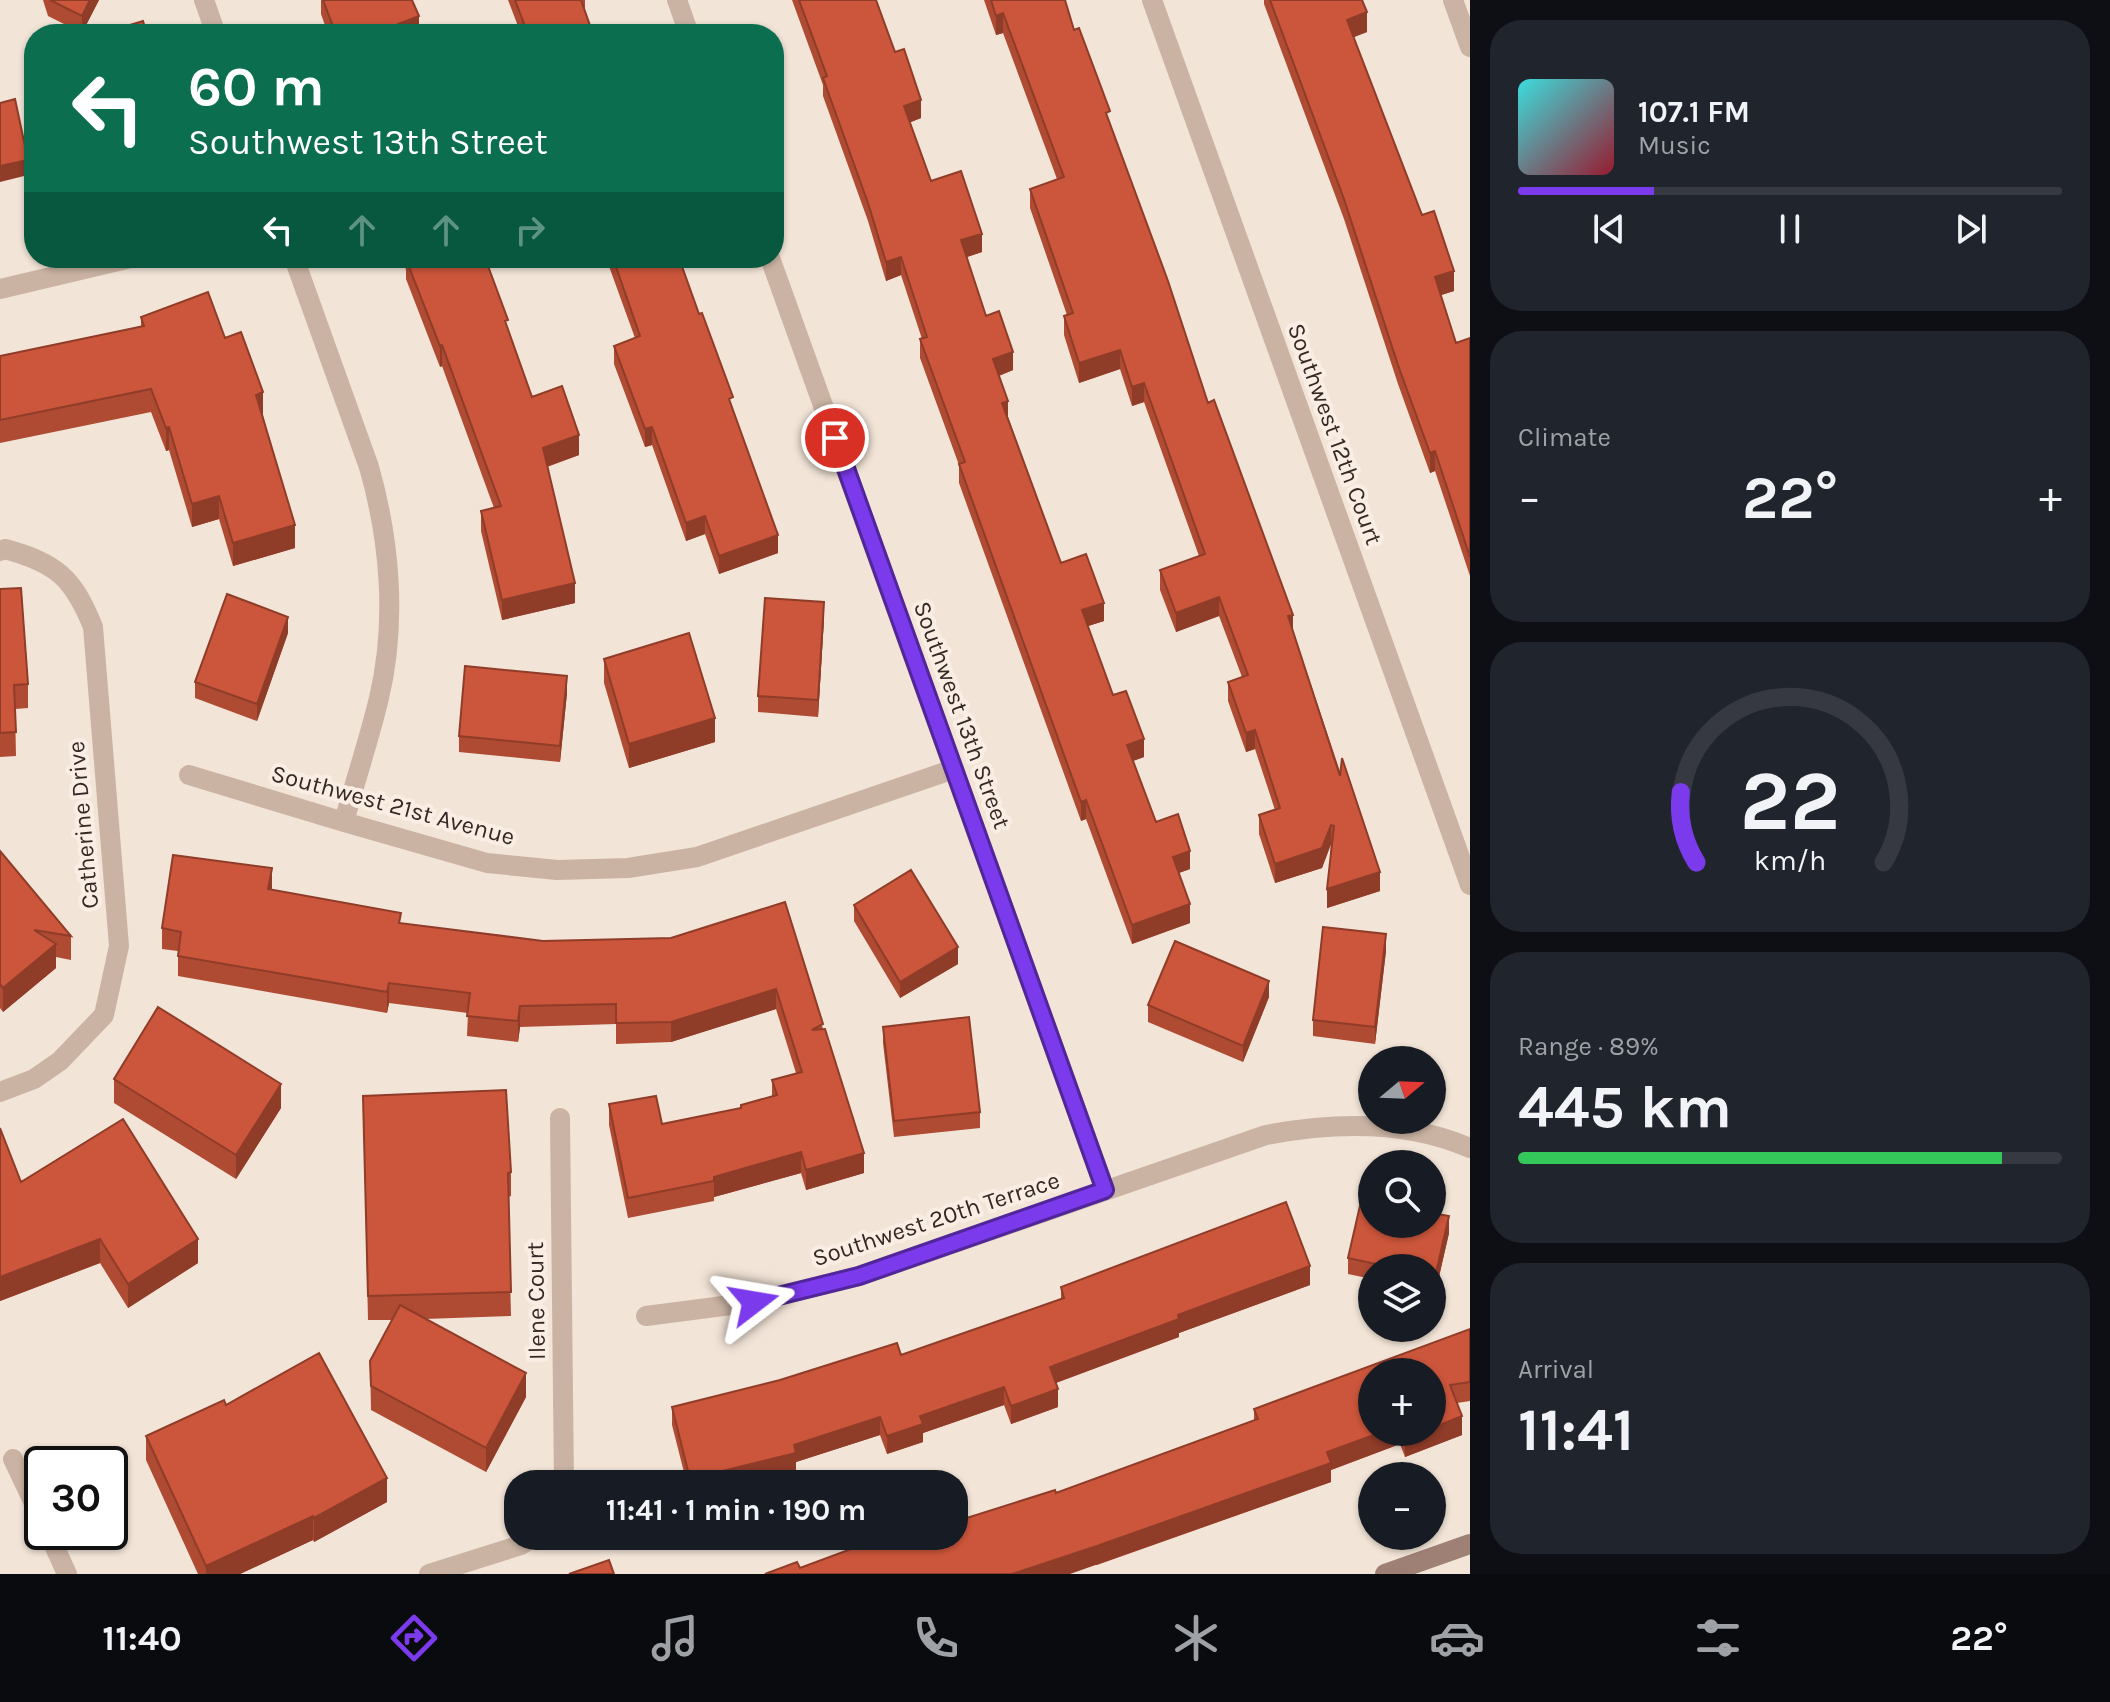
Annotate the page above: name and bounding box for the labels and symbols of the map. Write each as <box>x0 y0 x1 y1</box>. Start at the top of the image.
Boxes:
street label: Southwest 12th Court <box>1282 319 1388 549</box>
pin <box>801 404 869 472</box>
street label: Southwest 13th Street <box>908 597 1016 833</box>
street label: Catherine Drive <box>62 740 104 910</box>
street label: Southwest 21st Avenue <box>268 759 518 851</box>
north arrow <box>1358 1046 1446 1134</box>
street label: Southwest 20th Terrace <box>809 1166 1063 1272</box>
street label: Ilene Court <box>521 1242 551 1360</box>
position arrow <box>712 1260 796 1344</box>
speed limit sign: 30 <box>24 1446 128 1550</box>

